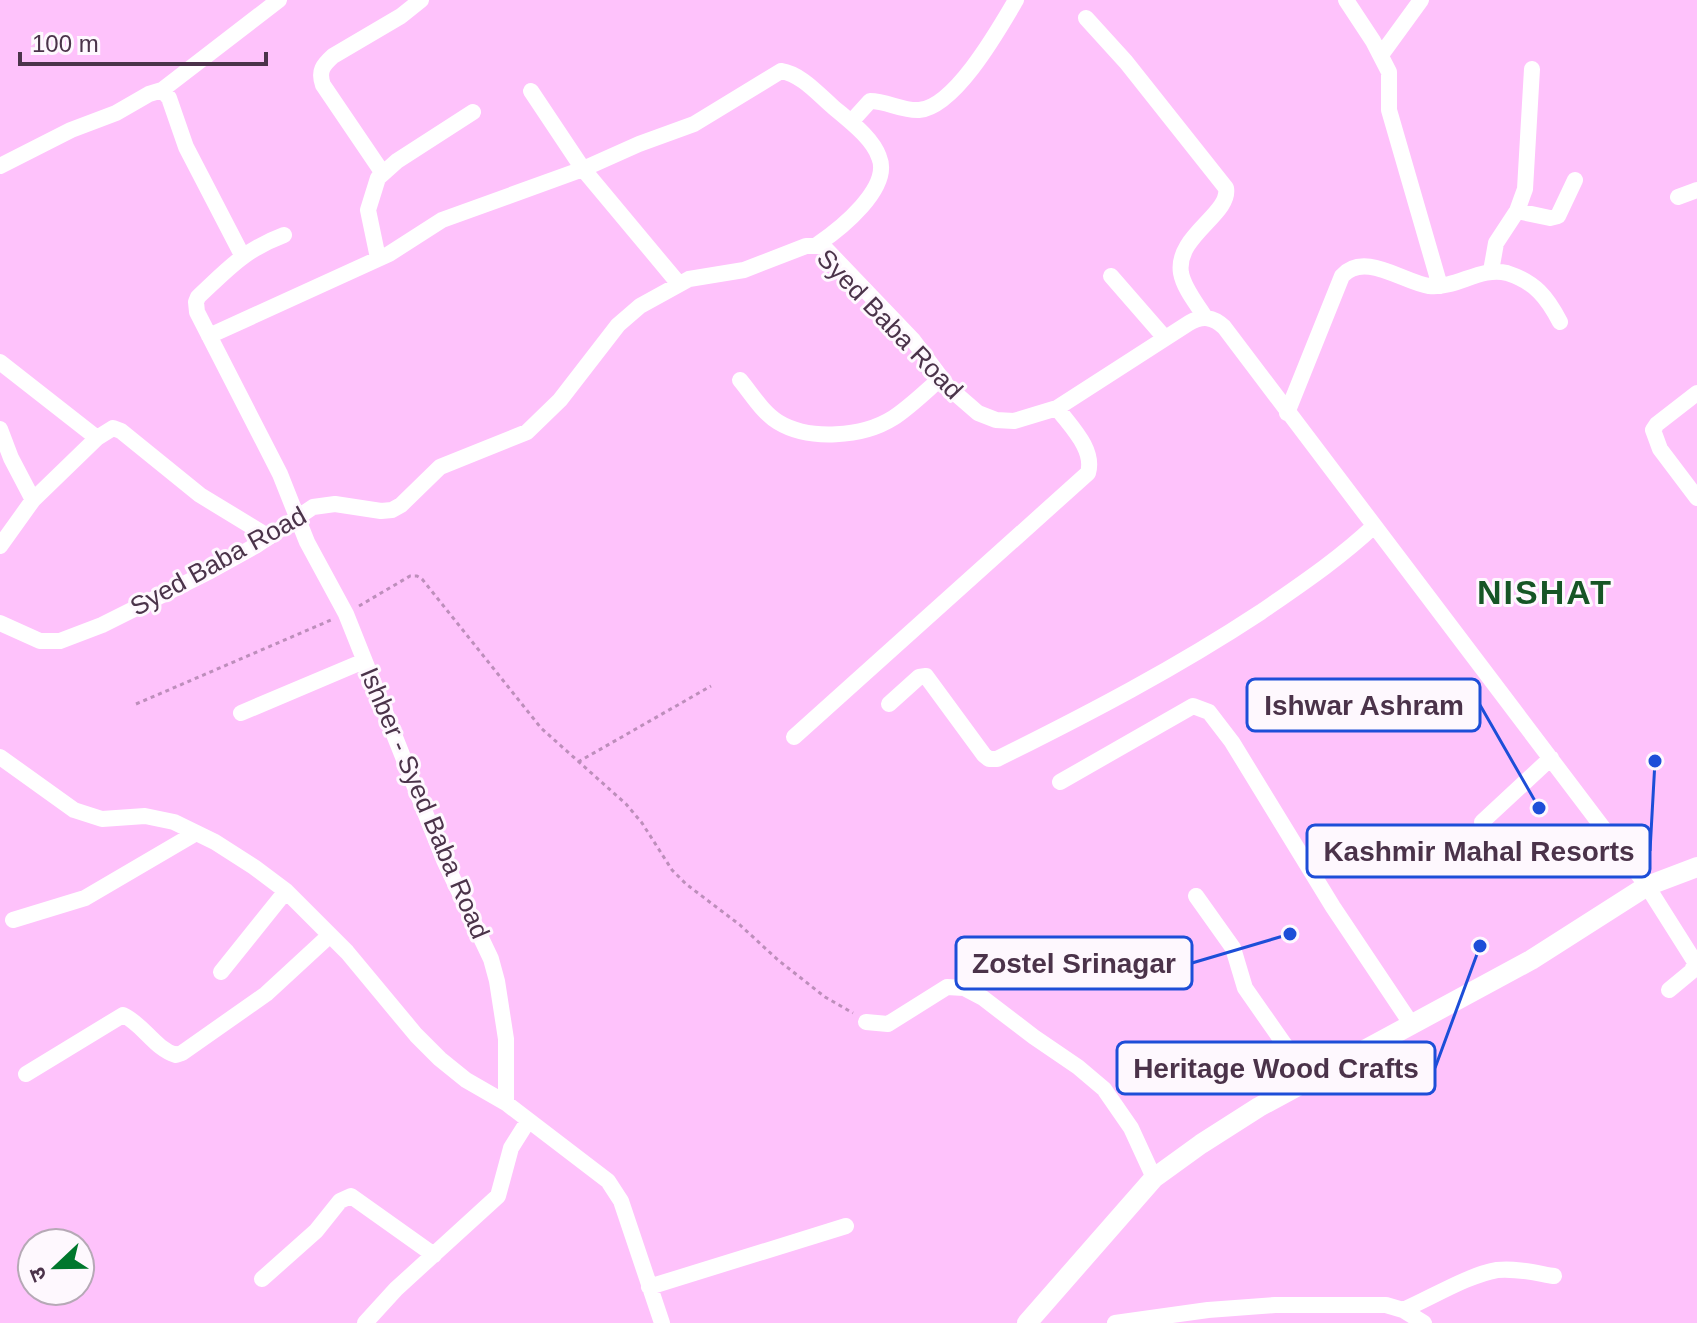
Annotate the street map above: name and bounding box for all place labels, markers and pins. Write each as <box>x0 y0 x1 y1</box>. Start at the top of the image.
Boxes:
callout: Ishwar Ashram <box>1247 679 1480 731</box>
callout: Kashmir Mahal Resorts <box>1307 825 1650 877</box>
callout: Zostel Srinagar <box>956 937 1192 989</box>
callout: Heritage Wood Crafts <box>1117 1042 1435 1094</box>

